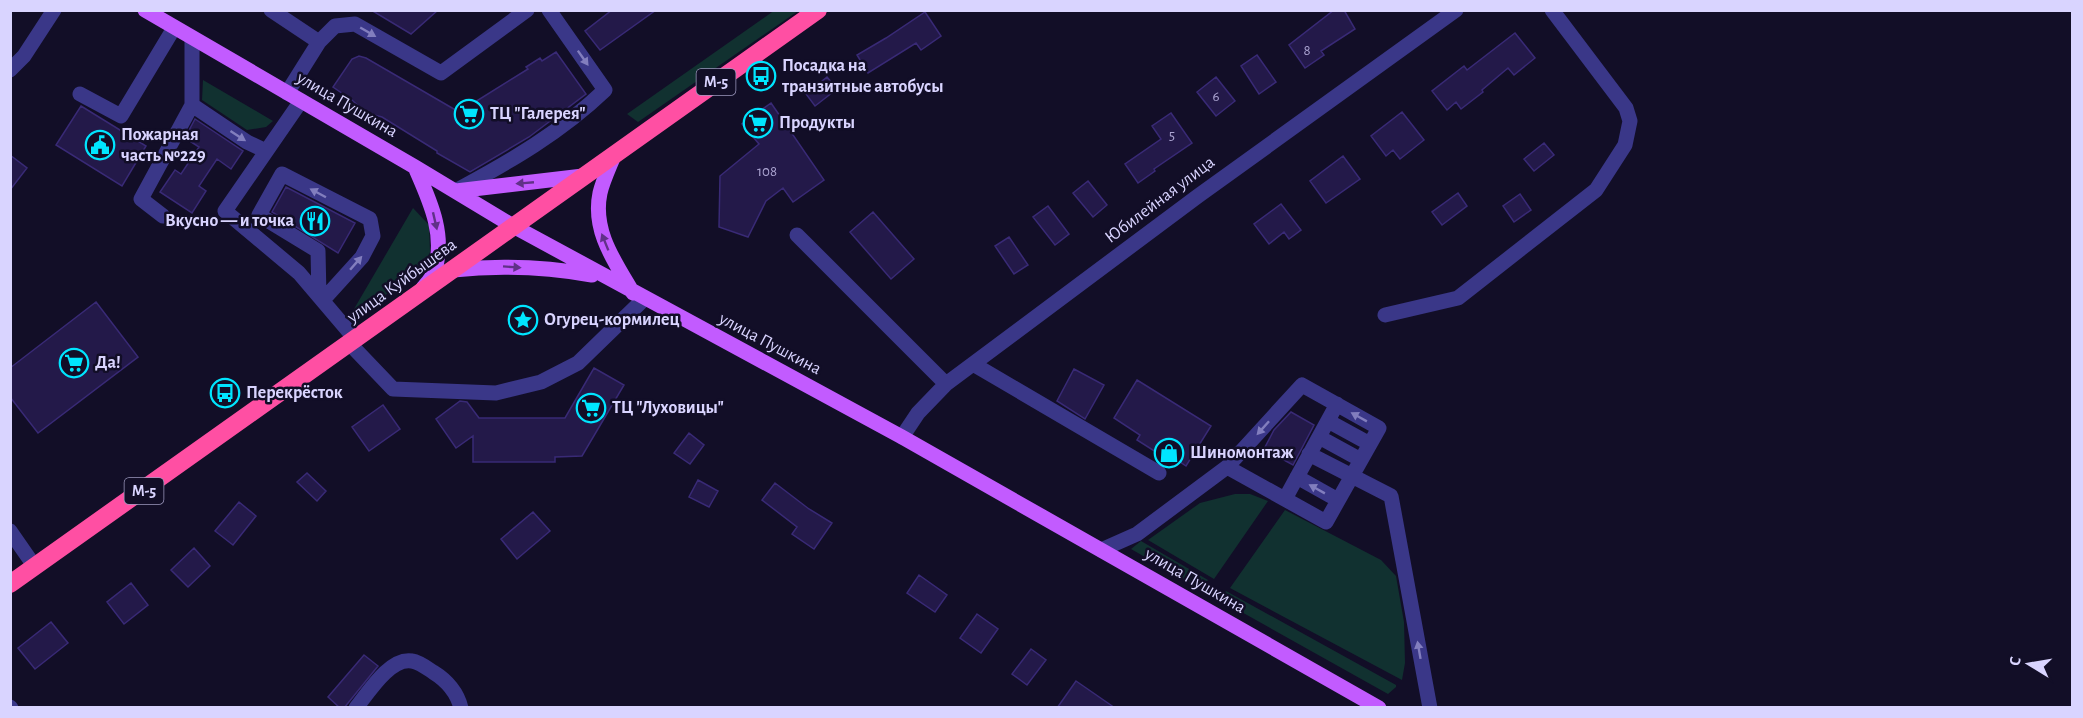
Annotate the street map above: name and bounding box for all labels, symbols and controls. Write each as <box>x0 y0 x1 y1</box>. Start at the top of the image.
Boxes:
one-way arrow <box>360 27 377 37</box>
house number: 8 <box>1303 43 1311 58</box>
one-way arrow <box>577 50 589 66</box>
place label: Посадка на транзитные автобусы <box>781 57 944 96</box>
bus stop icon: Посадка на транзитные автобусы <box>745 60 777 92</box>
street label: улица Пушкина <box>293 68 400 141</box>
road number: М-5 <box>696 69 736 95</box>
house number: 6 <box>1212 89 1220 104</box>
supermarket icon: ТЦ "Галерея" <box>453 98 485 130</box>
place label: ТЦ "Галерея" <box>490 105 586 123</box>
supermarket icon: Продукты <box>742 107 774 139</box>
place label: Продукты <box>779 114 855 132</box>
place label: Пожарная часть №229 <box>121 126 206 165</box>
house number: 5 <box>1169 128 1175 143</box>
public building icon: Пожарная часть №229 <box>84 129 116 161</box>
one-way arrow <box>229 130 246 141</box>
street label: Юбилейная улица <box>1101 152 1218 247</box>
house number: 108 <box>757 164 777 179</box>
one-way arrow <box>515 178 534 188</box>
one-way arrow <box>309 188 326 198</box>
restaurant icon: Вкусно — и точка <box>299 205 331 237</box>
place label: Вкусно — и точка <box>165 212 294 230</box>
one-way arrow <box>431 212 440 231</box>
one-way arrow <box>600 232 610 250</box>
street label: улица Куйбышева <box>343 235 460 327</box>
one-way arrow <box>349 256 362 271</box>
one-way arrow <box>502 262 521 271</box>
place icon: Огурец-кормилец <box>507 304 539 336</box>
street label: улица Пушкина <box>715 309 824 378</box>
place label: Огурец-кормилец <box>544 311 680 329</box>
supermarket icon: Да! <box>58 347 90 379</box>
place label: Да! <box>95 354 121 372</box>
bus stop icon: Перекрёсток <box>209 377 241 409</box>
place label: Перекрёсток <box>246 384 343 402</box>
supermarket icon: ТЦ "Луховицы" <box>575 392 607 424</box>
place label: ТЦ "Луховицы" <box>612 399 724 417</box>
one-way arrow <box>1350 412 1367 422</box>
one-way arrow <box>1256 421 1270 435</box>
shop icon: Шиномонтаж <box>1153 437 1185 469</box>
place label: Шиномонтаж <box>1190 444 1294 462</box>
road number: М-5 <box>124 478 164 504</box>
one-way arrow <box>1309 484 1326 494</box>
street label: улица Пушкина <box>1141 544 1248 617</box>
north arrow <box>1999 634 2059 694</box>
one-way arrow <box>1414 640 1423 659</box>
text: С <box>2007 655 2024 667</box>

